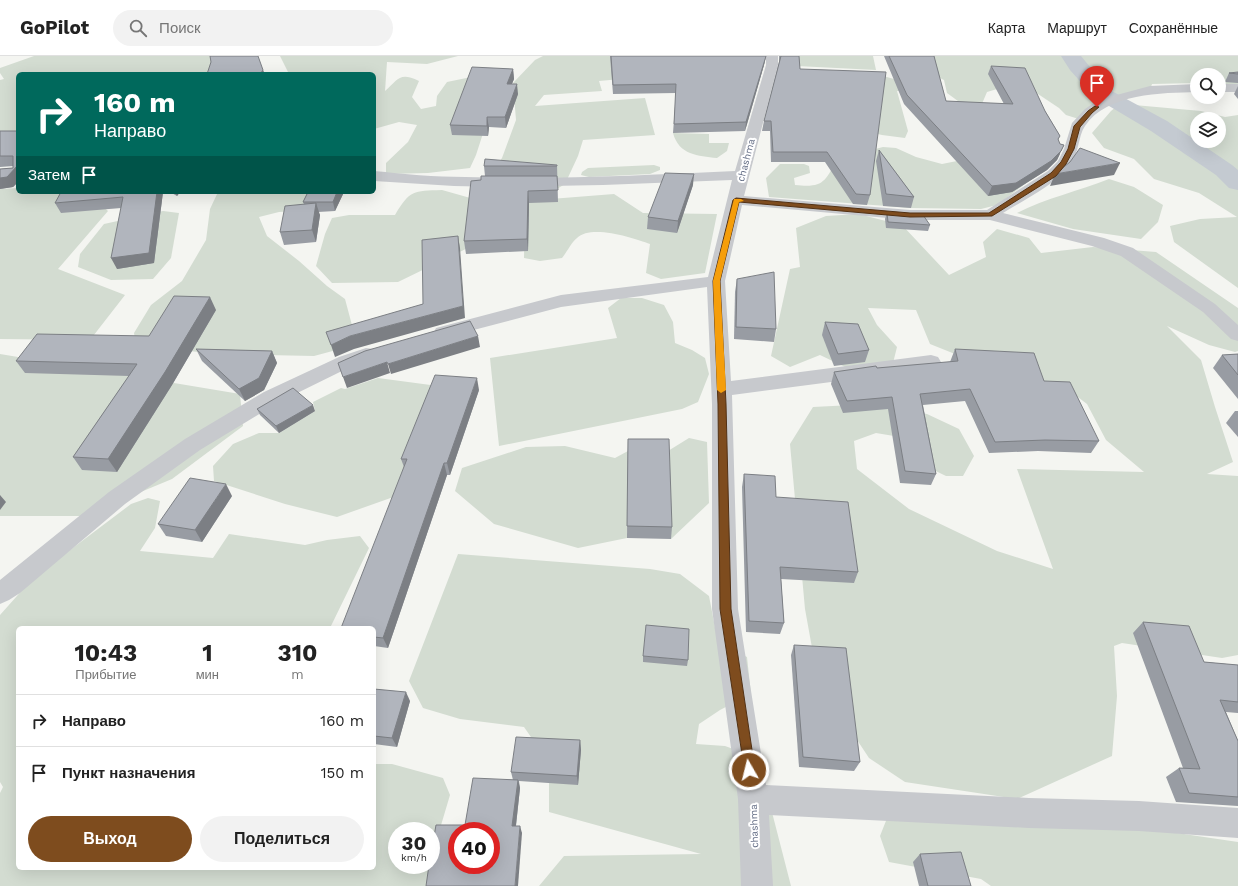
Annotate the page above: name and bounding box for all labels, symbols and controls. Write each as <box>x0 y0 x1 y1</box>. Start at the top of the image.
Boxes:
search box <box>113 10 393 46</box>
text: GoPilot <box>20 16 89 39</box>
icon: search <box>127 17 149 39</box>
text: Поиск <box>159 19 201 37</box>
text: Карта <box>988 20 1025 36</box>
text: Маршрут <box>1047 20 1107 36</box>
text: Сохранённые <box>1129 20 1218 36</box>
pin <box>1080 66 1114 107</box>
map controls <box>1190 68 1226 148</box>
button: search <box>1190 68 1226 104</box>
icon: arrive <box>1086 72 1108 94</box>
text: 160 m <box>94 86 176 119</box>
icon: right <box>28 88 80 140</box>
button: layers <box>1190 112 1226 148</box>
text: Направо <box>94 120 166 141</box>
street label: сhashma <box>735 137 757 182</box>
icon: arrive <box>78 164 100 186</box>
text: Затем <box>28 166 70 184</box>
text: 10:43 <box>74 639 137 667</box>
text: 1 <box>202 639 213 667</box>
text: 310 <box>278 639 318 667</box>
text: Прибытие <box>75 667 136 682</box>
text: мин <box>196 667 219 682</box>
text: m <box>291 667 304 682</box>
icon: right <box>28 710 50 732</box>
text: Направо <box>62 712 126 730</box>
text: 160 m <box>320 712 364 730</box>
position arrow <box>728 749 770 791</box>
icon: arrive <box>28 762 50 784</box>
text: Пункт назначения <box>62 764 195 782</box>
text: 150 m <box>321 764 364 782</box>
street label: сhashma <box>748 804 760 848</box>
button: Выход <box>28 816 192 862</box>
button: Поделиться <box>200 816 364 862</box>
speed limit sign: 40 <box>448 822 500 874</box>
text: 30 <box>402 831 426 855</box>
text: km/h <box>401 852 427 863</box>

